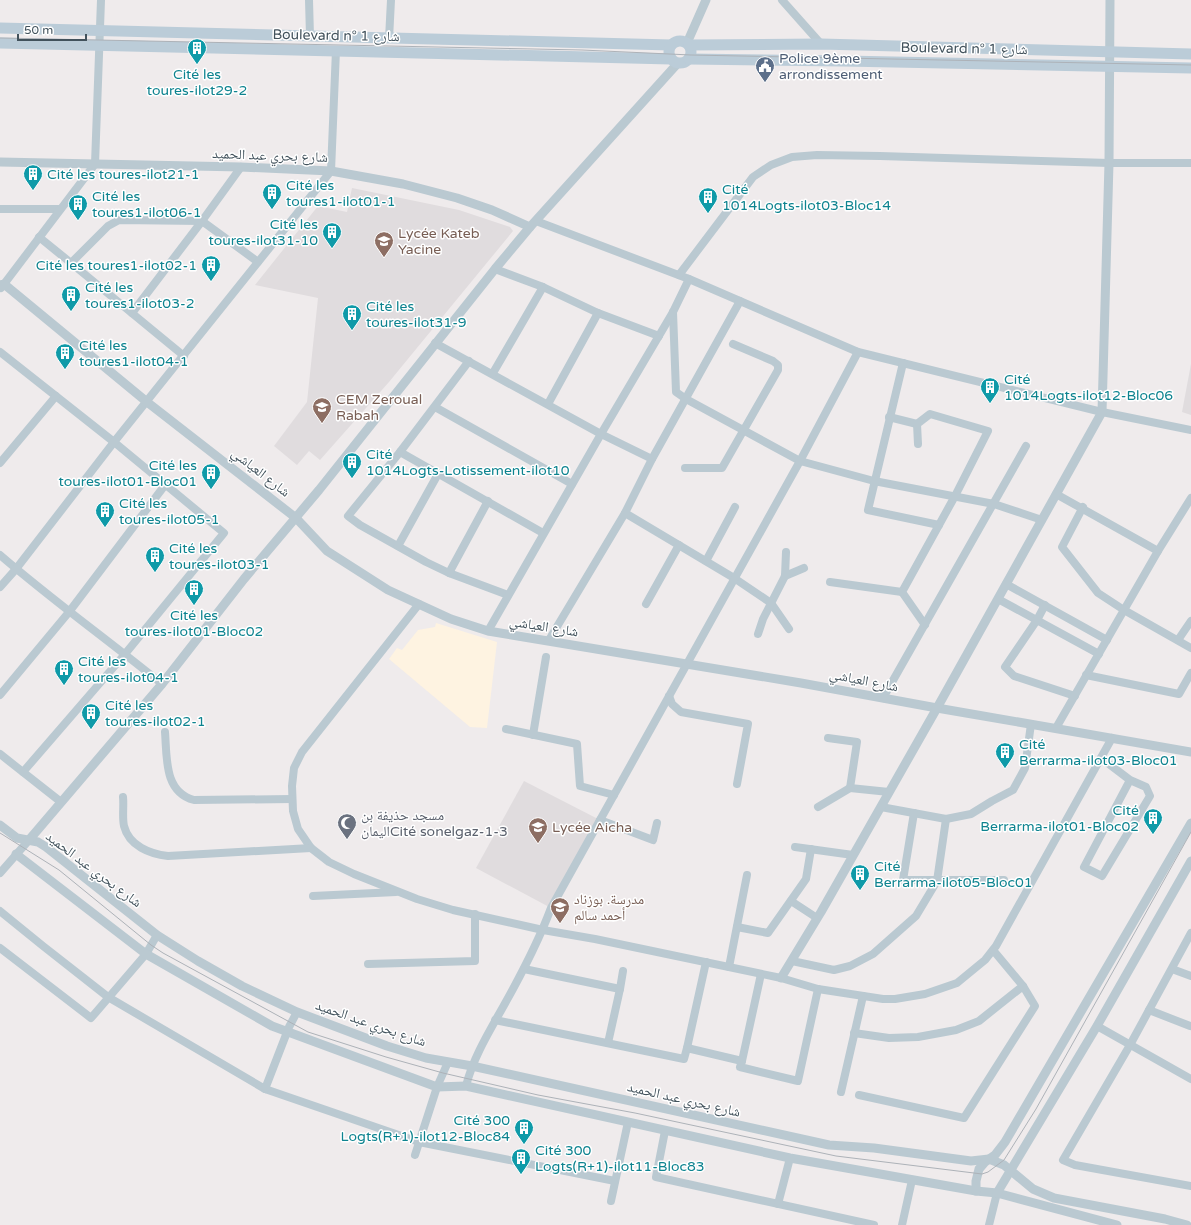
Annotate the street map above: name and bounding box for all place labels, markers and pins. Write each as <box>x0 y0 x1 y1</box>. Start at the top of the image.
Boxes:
building icon: Cité les toures-ilot29-2 <box>186 37 208 65</box>
place label: Police 9ème arrondissement <box>779 50 883 83</box>
public building icon: Police 9ème arrondissement <box>754 55 776 83</box>
place label: Cité les toures-ilot29-2 <box>147 66 247 99</box>
building icon: Cité les toures-ilot21-1 <box>22 163 44 191</box>
place label: Cité les toures-ilot21-1 <box>47 166 199 183</box>
place label: Cité les toures1-ilot01-1 <box>286 177 395 210</box>
place label: Cité 1014Logts-ilot03-Bloc14 <box>722 181 891 214</box>
building icon: Cité les toures1-ilot01-1 <box>261 182 283 210</box>
building icon: Cité 1014Logts-ilot03-Bloc14 <box>697 186 719 214</box>
place label: Cité les toures1-ilot06-1 <box>92 188 201 221</box>
building icon: Cité les toures1-ilot06-1 <box>67 193 89 221</box>
place label: Cité les toures-ilot31-10 <box>209 216 318 249</box>
building icon: Cité les toures-ilot31-10 <box>321 221 343 249</box>
place label: Lycée Kateb Yacine <box>398 225 480 258</box>
school or university icon: Lycée Kateb Yacine <box>373 230 395 258</box>
building icon: Cité les toures1-ilot02-1 <box>200 254 222 282</box>
place label: Cité les toures1-ilot02-1 <box>36 257 197 274</box>
place label: Cité les toures1-ilot03-2 <box>85 279 194 312</box>
building icon: Cité les toures1-ilot03-2 <box>60 284 82 312</box>
place label: Cité les toures-ilot31-9 <box>366 298 467 331</box>
building icon: Cité les toures-ilot31-9 <box>341 303 363 331</box>
place label: Cité les toures1-ilot04-1 <box>79 337 189 370</box>
building icon: Cité les toures1-ilot04-1 <box>54 342 76 370</box>
place label: Cité 1014Logts-ilot12-Bloc06 <box>1004 371 1173 404</box>
building icon: Cité 1014Logts-ilot12-Bloc06 <box>979 376 1001 404</box>
place label: CEM Zeroual Rabah <box>336 391 422 424</box>
school or university icon: CEM Zeroual Rabah <box>311 396 333 424</box>
place label: Cité 1014Logts-Lotissement-ilot10 <box>366 446 570 479</box>
building icon: Cité 1014Logts-Lotissement-ilot10 <box>341 451 363 479</box>
place label: Cité les toures-ilot01-Bloc01 <box>58 457 197 490</box>
building icon: Cité les toures-ilot01-Bloc01 <box>200 462 222 490</box>
place label: Cité les toures-ilot05-1 <box>119 495 220 528</box>
building icon: Cité les toures-ilot05-1 <box>94 500 116 528</box>
place label: Cité les toures-ilot03-1 <box>169 540 270 573</box>
building icon: Cité les toures-ilot03-1 <box>144 545 166 573</box>
building icon: Cité les toures-ilot01-Bloc02 <box>183 578 205 606</box>
place label: Cité les toures-ilot01-Bloc02 <box>125 607 263 640</box>
place label: Cité les toures-ilot04-1 <box>78 653 179 686</box>
building icon: Cité les toures-ilot04-1 <box>53 658 75 686</box>
place label: Cité les toures-ilot02-1 <box>105 697 206 730</box>
building icon: Cité les toures-ilot02-1 <box>80 702 102 730</box>
place label: Cité Berrarma-ilot03-Bloc01 <box>1019 736 1178 769</box>
building icon: Cité Berrarma-ilot03-Bloc01 <box>994 741 1016 769</box>
place label: Cité Berrarma-ilot01-Bloc02 <box>980 802 1139 835</box>
place label: مسجد حذيفة بن اليمانCité sonelgaz-1-3 <box>361 807 508 840</box>
building icon: Cité Berrarma-ilot01-Bloc02 <box>1142 807 1164 835</box>
mosque icon: مسجد حذيفة بن اليمانCité sonelgaz-1-3 <box>336 812 358 840</box>
school or university icon: Lycée Aicha <box>527 816 549 844</box>
place label: Lycée Aicha <box>552 819 632 836</box>
place label: Cité Berrarma-ilot05-Bloc01 <box>874 858 1033 891</box>
building icon: Cité Berrarma-ilot05-Bloc01 <box>849 863 871 891</box>
place label: مدرسة. بوزناد أحمد سالم <box>574 891 644 925</box>
school or university icon: مدرسة. بوزناد أحمد سالم <box>549 896 571 924</box>
place label: Cité 300 Logts(R+1)-ilot12-Bloc84 <box>340 1112 510 1145</box>
building icon: Cité 300 Logts(R+1)-ilot12-Bloc84 <box>513 1117 535 1145</box>
place label: Cité 300 Logts(R+1)-ilot11-Bloc83 <box>535 1142 705 1175</box>
building icon: Cité 300 Logts(R+1)-ilot11-Bloc83 <box>510 1147 532 1175</box>

